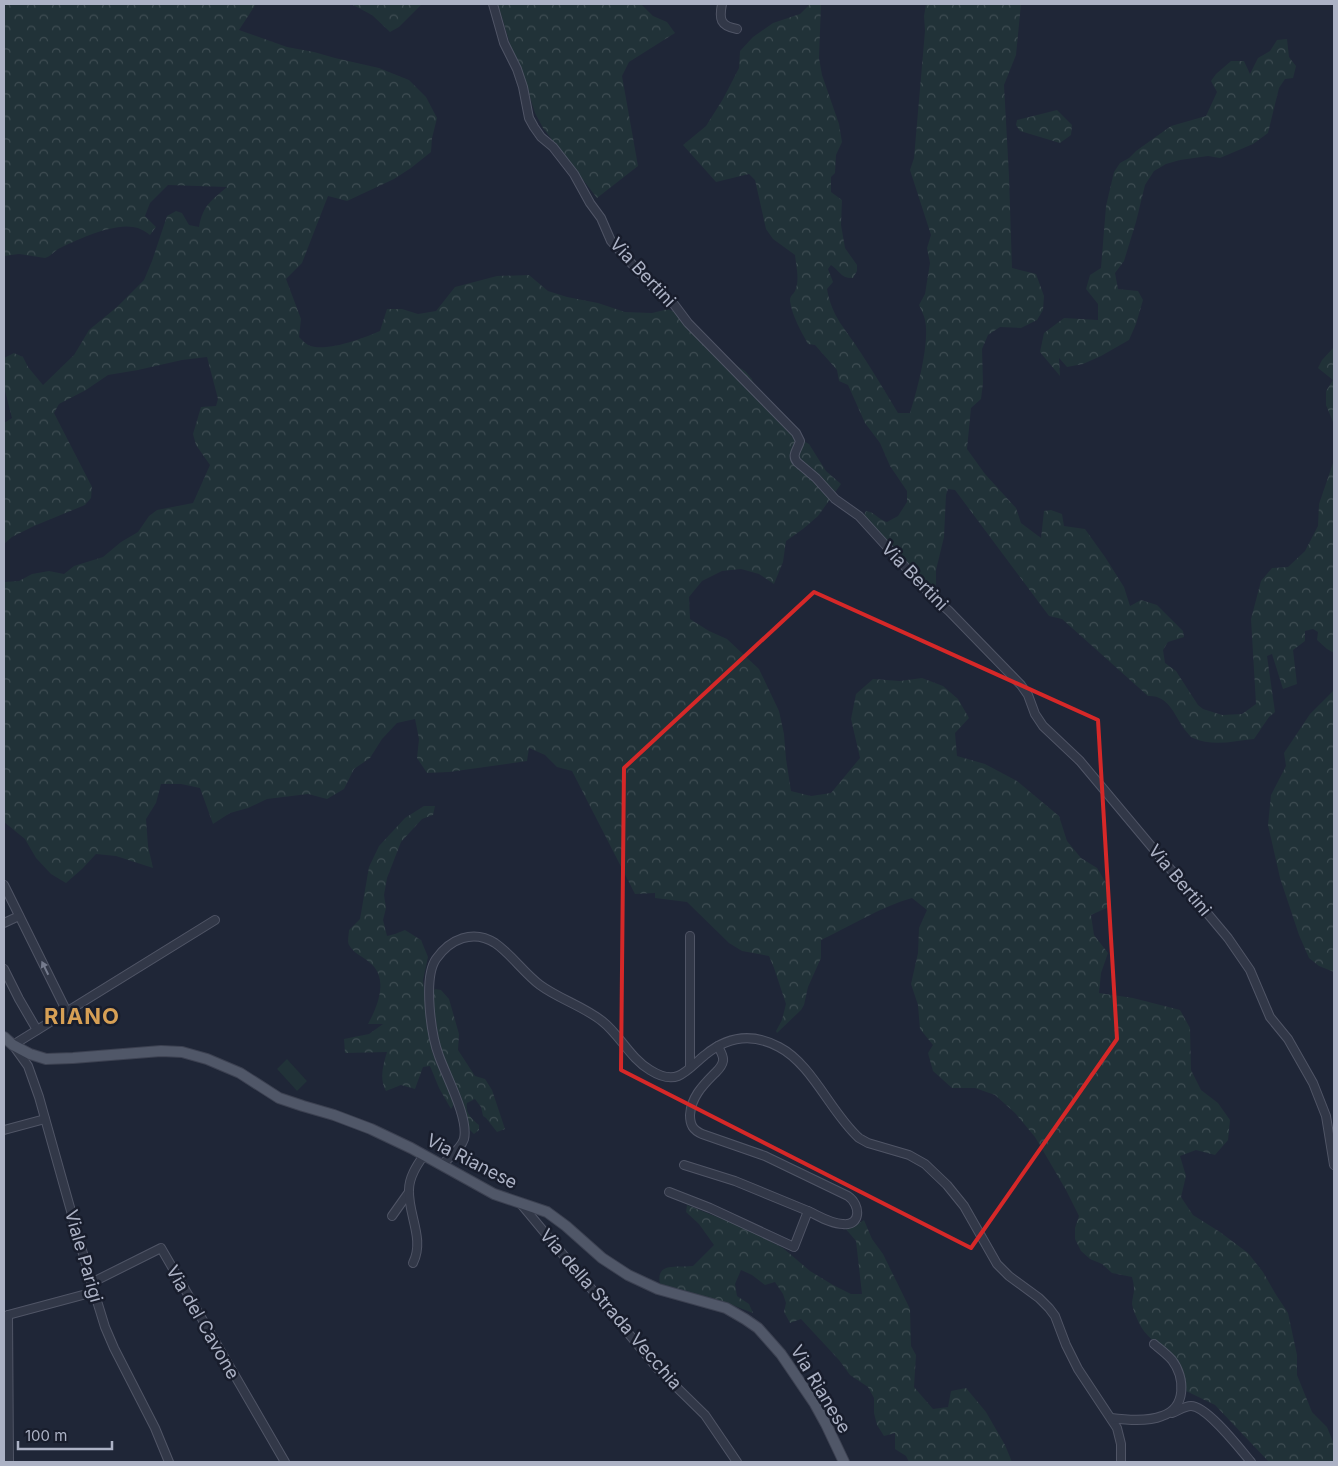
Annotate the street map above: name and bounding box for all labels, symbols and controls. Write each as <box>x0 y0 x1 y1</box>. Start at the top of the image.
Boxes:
street label: Via Bertini <box>606 233 680 311</box>
street label: Via Bertini <box>877 538 953 614</box>
street label: Via Bertini <box>1144 840 1216 920</box>
one-way arrow <box>41 961 49 975</box>
district label: RIANO <box>44 1003 120 1029</box>
street label: Via Rianese <box>423 1129 521 1193</box>
street label: Viale Parigi <box>61 1207 107 1305</box>
street label: Via della Strada Vecchia <box>536 1225 686 1393</box>
street label: Via del Cavone <box>162 1262 244 1382</box>
street label: Via Rianese <box>786 1341 856 1437</box>
scale bar <box>18 1418 111 1450</box>
text: 100 m <box>25 1426 67 1445</box>

